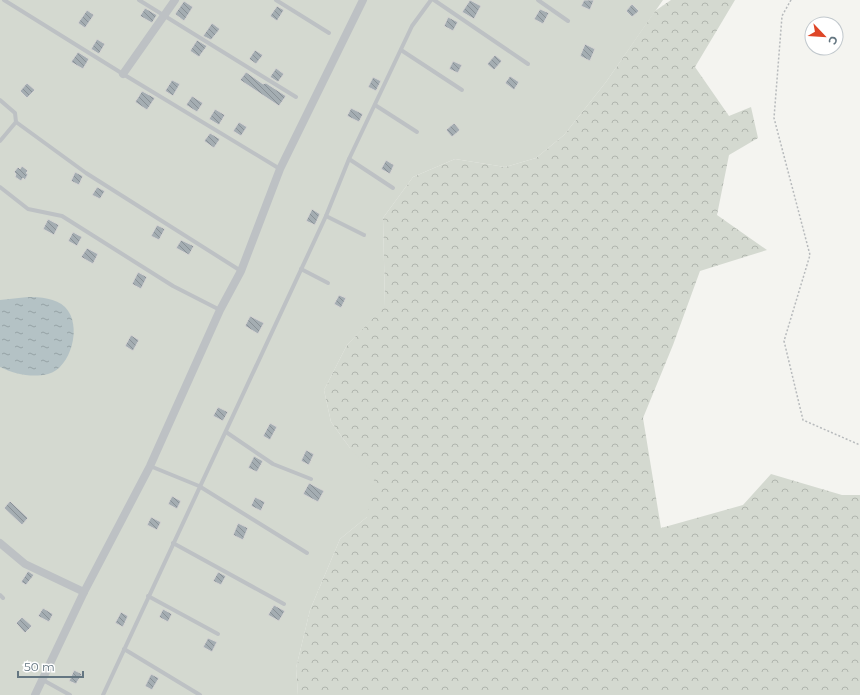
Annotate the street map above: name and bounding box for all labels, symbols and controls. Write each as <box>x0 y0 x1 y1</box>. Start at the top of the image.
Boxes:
north arrow <box>804 16 844 56</box>
text: С <box>825 34 841 47</box>
scale bar <box>18 653 83 679</box>
text: 50 m <box>24 659 55 674</box>

